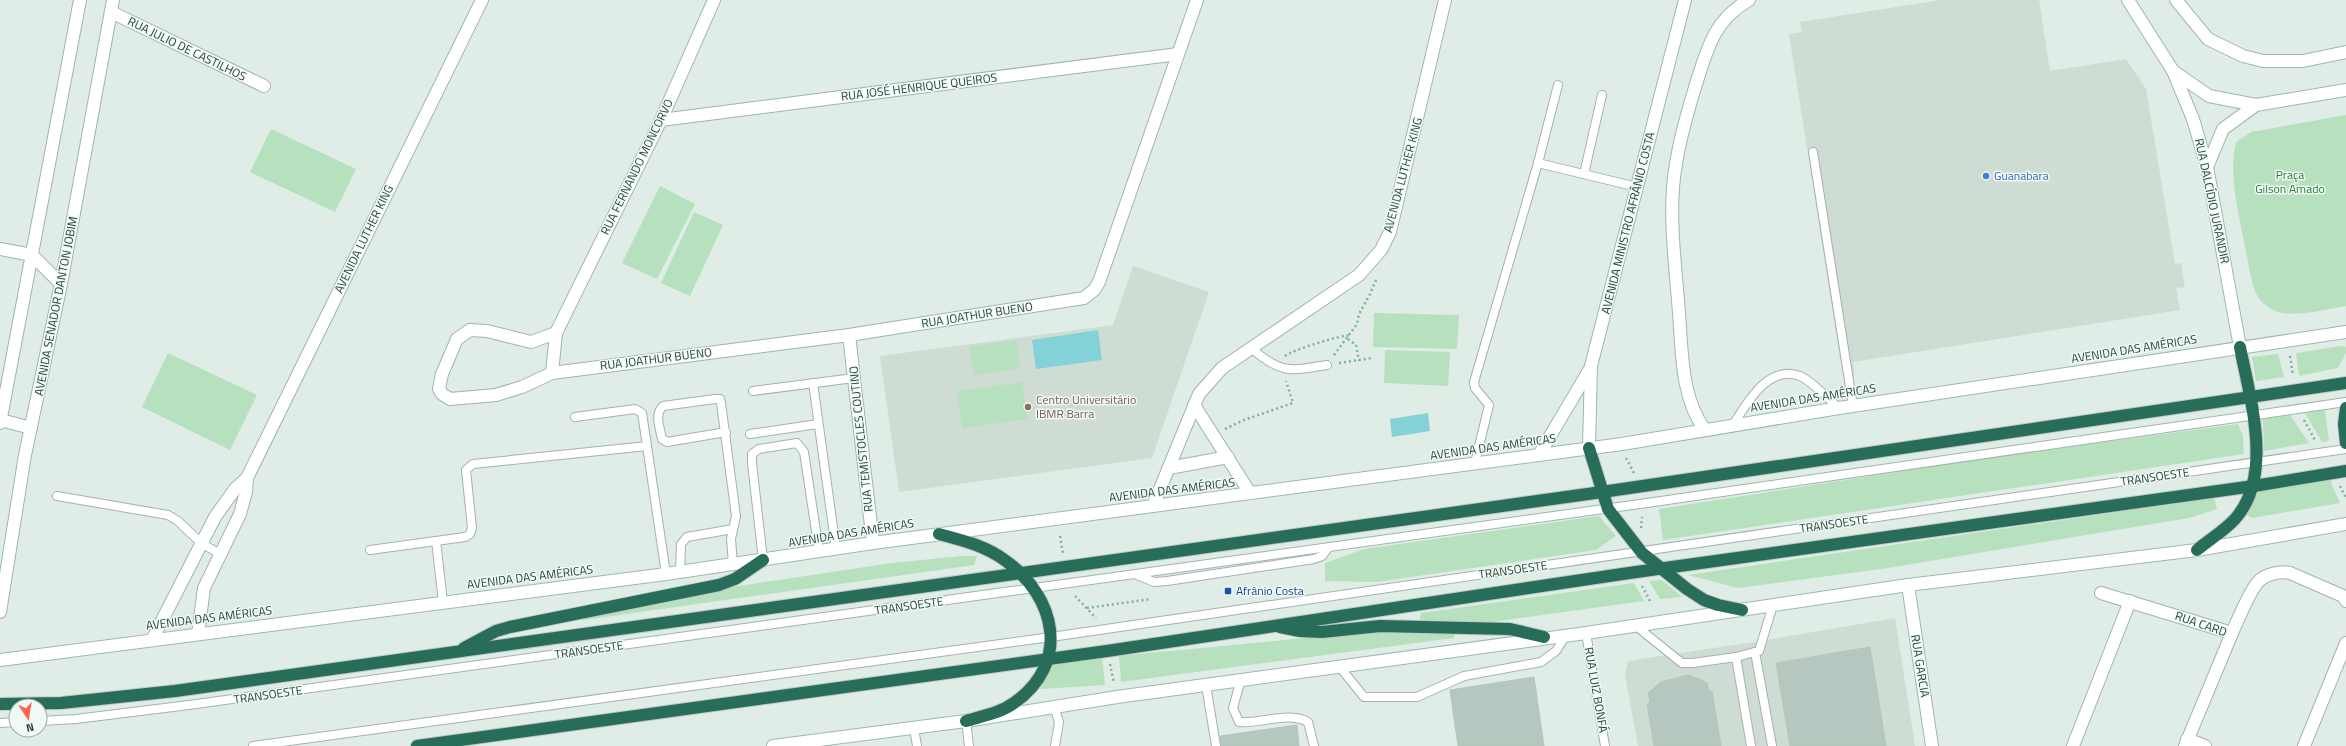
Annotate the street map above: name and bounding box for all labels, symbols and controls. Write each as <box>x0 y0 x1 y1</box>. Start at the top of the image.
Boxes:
street label: RUA JULIO DE CASTILHOS <box>125 12 250 86</box>
street label: RUA JOSÉ HENRIQUE QUEIROS <box>840 67 998 106</box>
street label: RUA FERNANDO MONCORVO <box>595 95 678 238</box>
street label: AVENIDA LUTHER KING <box>1378 115 1427 235</box>
street label: AVENIDA MINISTRO AFRÂNIO COSTA <box>1596 130 1659 316</box>
street label: RUA DALCÍDIO JURANDIR <box>2190 136 2235 265</box>
park label: Praça Gilson Amado <box>2255 165 2325 198</box>
place label: Guanabara <box>1994 166 2049 185</box>
marker: Guanabara <box>1981 171 1991 181</box>
street label: AVENIDA LUTHER KING <box>329 181 398 296</box>
street label: AVENIDA SENADOR DANTON JOBIM <box>29 215 82 397</box>
street label: RUA JOATHUR BUENO <box>920 296 1034 333</box>
street label: AVENIDA DAS AMÉRICAS <box>2070 329 2198 368</box>
street label: RUA JOATHUR BUENO <box>599 342 713 375</box>
street label: RUA TEMISTOCLES COUTINO <box>843 365 878 513</box>
street label: AVENIDA DAS AMÉRICAS <box>1749 378 1877 417</box>
place label: Centro Universitário IBMR Barra <box>1036 390 1136 423</box>
marker: Centro Universitário IBMR Barra <box>1023 402 1033 412</box>
street label: AVENIDA DAS AMÉRICAS <box>1429 428 1557 465</box>
street label: TRANSOESTE <box>2119 462 2191 491</box>
street label: AVENIDA DAS AMÉRICAS <box>1108 472 1236 507</box>
street label: TRANSOESTE <box>1798 509 1870 538</box>
street label: AVENIDA DAS AMÉRICAS <box>787 513 915 552</box>
street label: TRANSOESTE <box>1477 555 1549 584</box>
street label: AVENIDA DAS AMÉRICAS <box>466 559 594 594</box>
place label: Afrânio Costa <box>1236 581 1304 600</box>
marker: Afrânio Costa <box>1223 586 1233 596</box>
street label: TRANSOESTE <box>873 591 945 620</box>
street label: AVENIDA DAS AMÉRICAS <box>145 600 273 635</box>
street label: RUA CARD <box>2173 606 2230 641</box>
street label: RUA GARCIA <box>1906 633 1935 699</box>
street label: TRANSOESTE <box>553 635 625 664</box>
street label: RUA LUIZ BONFÁ <box>1580 646 1613 734</box>
street label: TRANSOESTE <box>232 680 304 709</box>
north arrow <box>8 698 48 738</box>
text: N <box>25 719 35 736</box>

